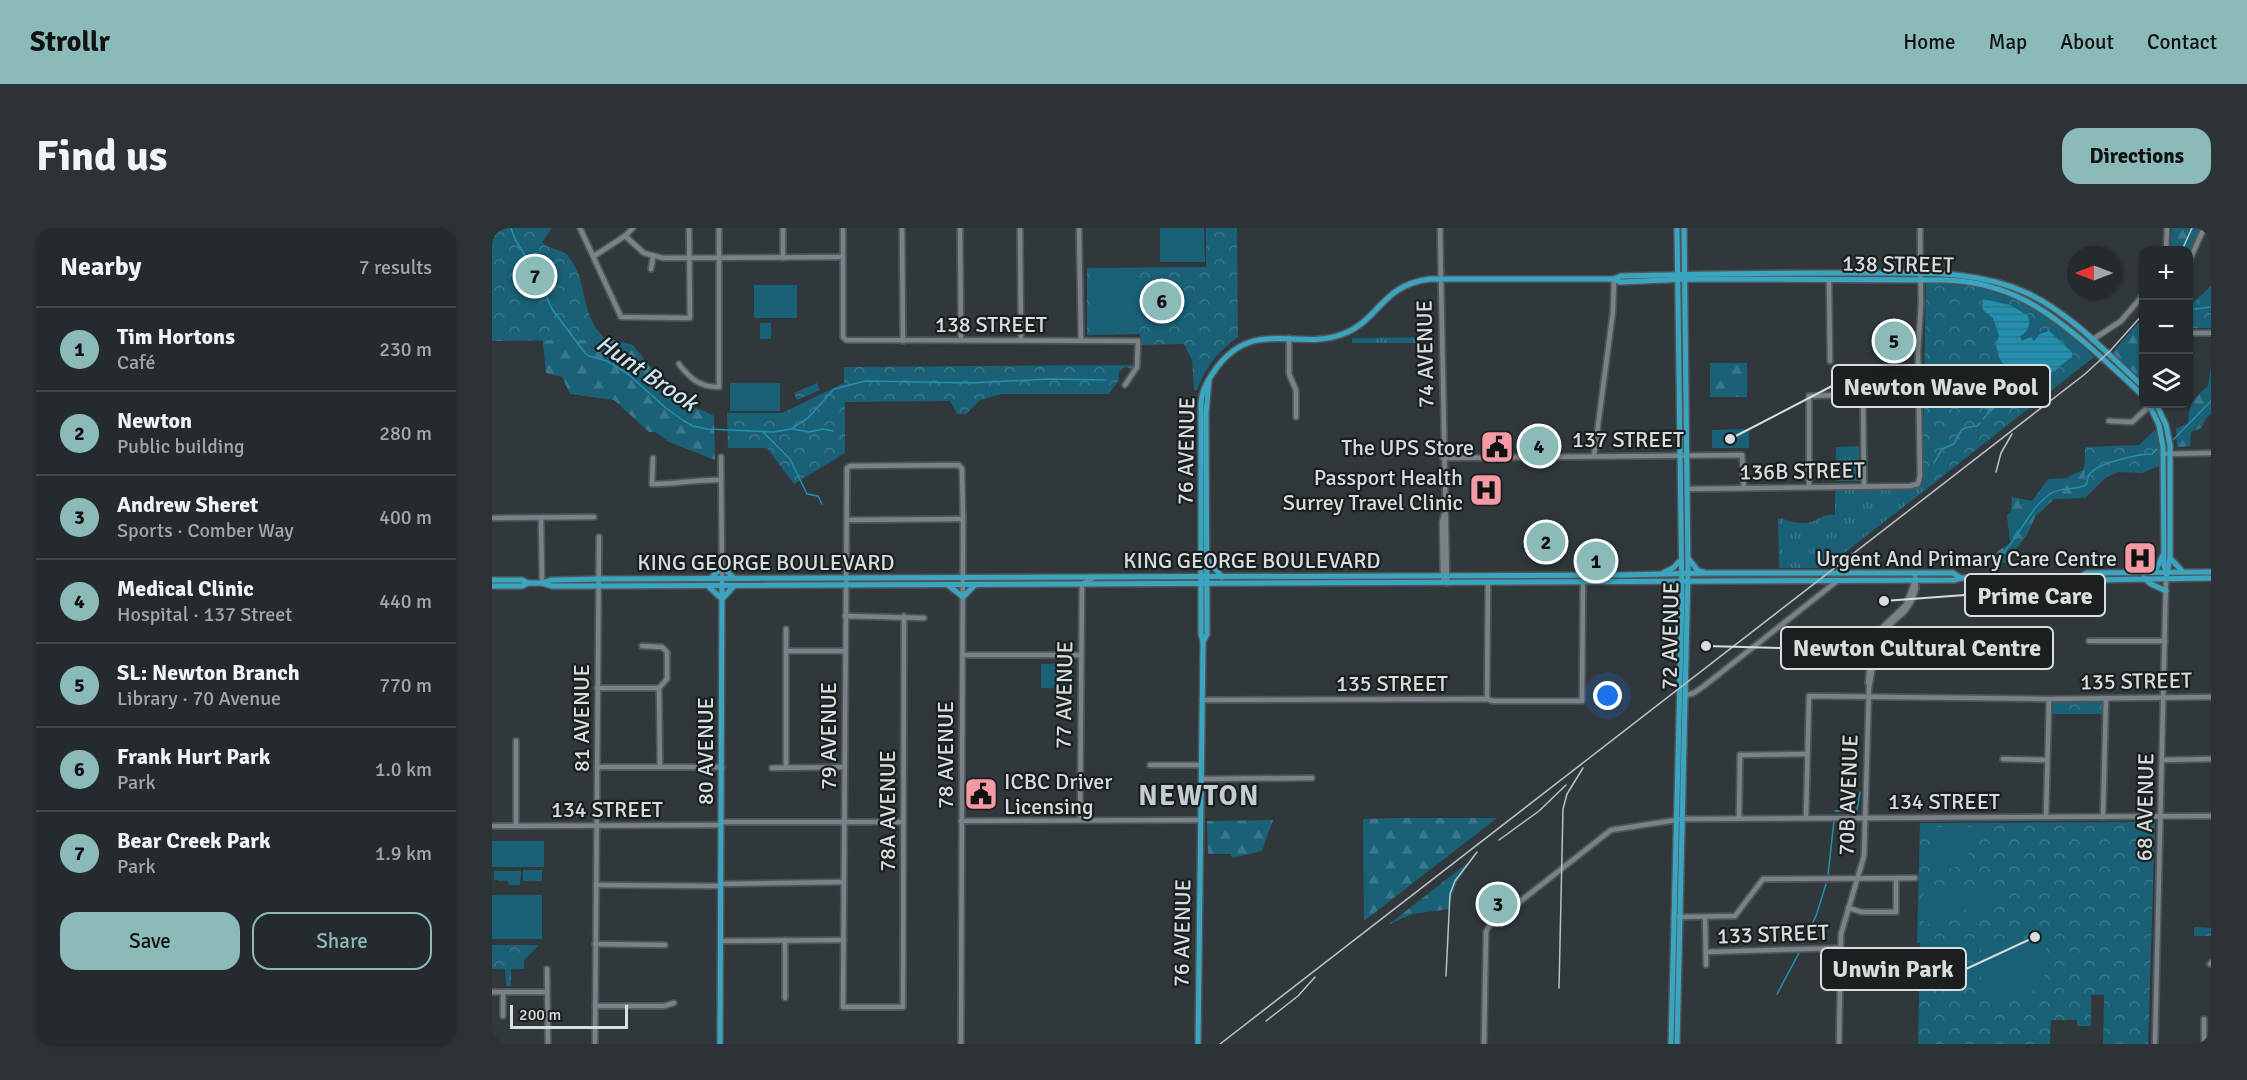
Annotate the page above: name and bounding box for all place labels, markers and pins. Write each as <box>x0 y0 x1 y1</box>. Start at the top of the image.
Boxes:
pin: 7 <box>516 254 555 298</box>
pin: 6 <box>1142 278 1182 324</box>
pin: 5 <box>1874 318 1914 364</box>
callout: Newton Wave Pool <box>1832 365 2050 407</box>
pin: 4 <box>1520 424 1558 468</box>
public building icon: The UPS Store <box>1479 429 1515 465</box>
place label: The UPS Store <box>1341 434 1474 461</box>
place label: Passport Health Surrey Travel Clinic <box>1283 464 1463 516</box>
hospital icon: Passport Health Surrey Travel Clinic <box>1468 472 1504 508</box>
pin: 2 <box>1526 520 1566 564</box>
pin: 1 <box>1576 538 1616 584</box>
hospital icon: Urgent And Primary Care Centre <box>2122 540 2158 576</box>
place label: Urgent And Primary Care Centre <box>1816 545 2117 572</box>
callout: Prime Care <box>1965 574 2105 616</box>
callout: Newton Cultural Centre <box>1781 627 2053 669</box>
place label: ICBC Driver Licensing <box>1004 768 1112 820</box>
public building icon: ICBC Driver Licensing <box>963 776 999 812</box>
pin: 3 <box>1478 882 1518 926</box>
callout: Unwin Park <box>1821 948 1966 990</box>

